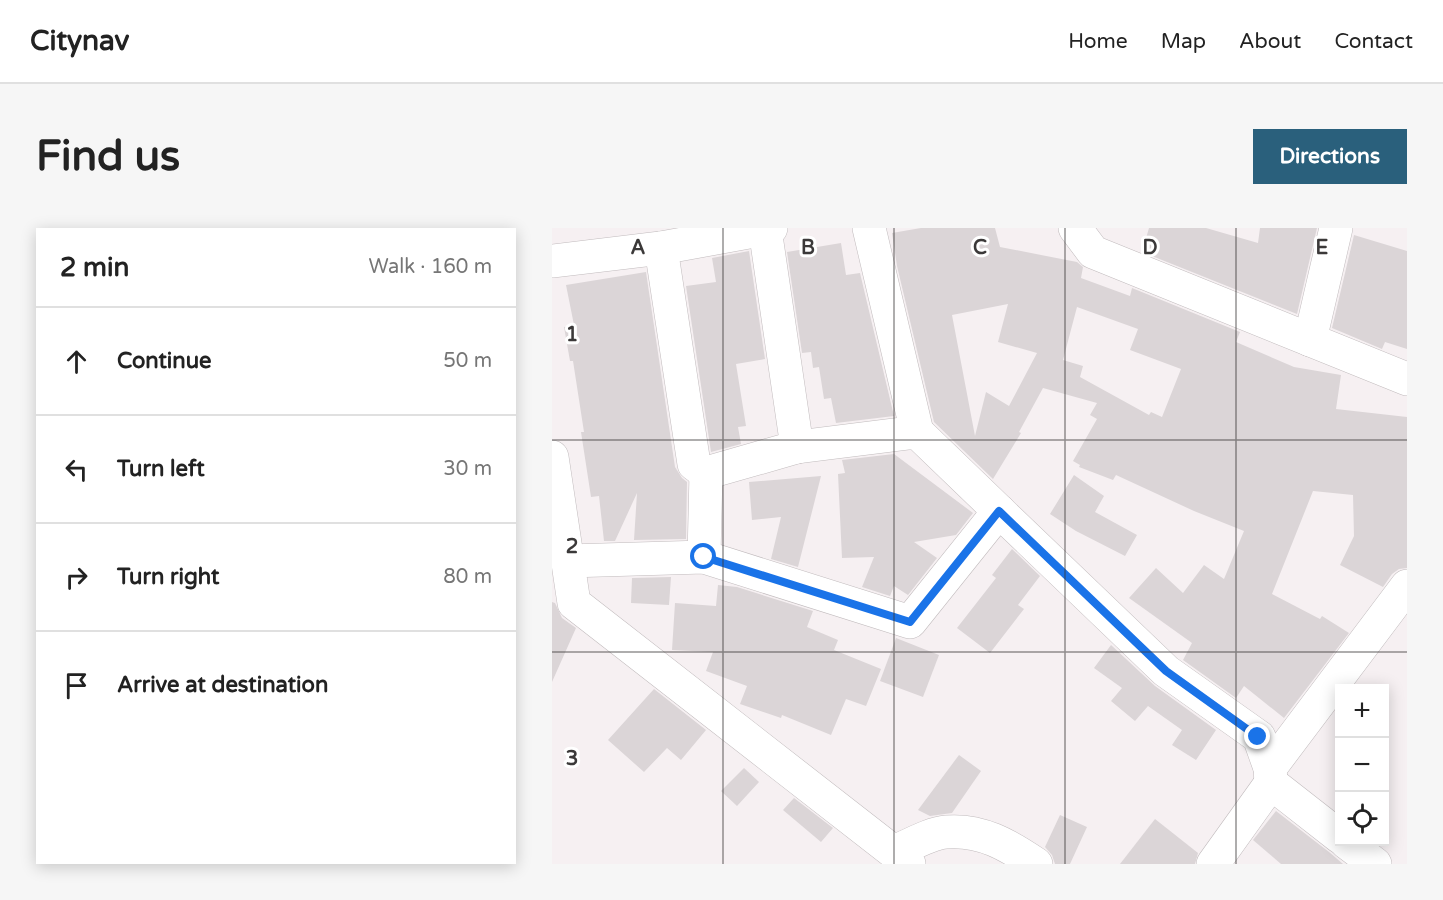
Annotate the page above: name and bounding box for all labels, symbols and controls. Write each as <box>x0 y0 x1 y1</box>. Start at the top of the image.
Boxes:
text: Citynav <box>30 24 129 58</box>
text: Home <box>1068 29 1128 54</box>
text: Map <box>1161 29 1206 54</box>
text: About <box>1239 29 1301 54</box>
text: Contact <box>1334 29 1413 54</box>
button: Directions <box>1253 129 1407 184</box>
text: Find us <box>36 131 180 182</box>
text: A <box>631 236 646 260</box>
text: B <box>801 236 815 260</box>
text: C <box>973 236 987 260</box>
text: D <box>1142 236 1158 260</box>
text: E <box>1316 236 1329 260</box>
text: 2 min <box>60 252 129 283</box>
text: Walk · 160 m <box>369 255 492 279</box>
text: 1 <box>566 323 578 347</box>
icon: ahead <box>60 345 93 378</box>
text: Continue <box>117 348 212 374</box>
text: 50 m <box>443 349 492 373</box>
icon: left <box>60 453 93 486</box>
text: Turn left <box>117 456 205 482</box>
text: 30 m <box>443 457 492 481</box>
text: 2 <box>566 535 578 559</box>
route start <box>690 543 716 569</box>
icon: right <box>60 561 93 594</box>
text: Turn right <box>117 564 219 590</box>
text: 80 m <box>443 565 492 589</box>
icon: arrive <box>60 669 93 702</box>
text: Arrive at destination <box>117 672 328 698</box>
map controls <box>1335 684 1389 846</box>
button: + <box>1335 684 1389 738</box>
route end <box>1244 723 1270 749</box>
button: − <box>1335 738 1389 792</box>
text: 3 <box>566 747 578 771</box>
button: locate <box>1335 792 1389 846</box>

